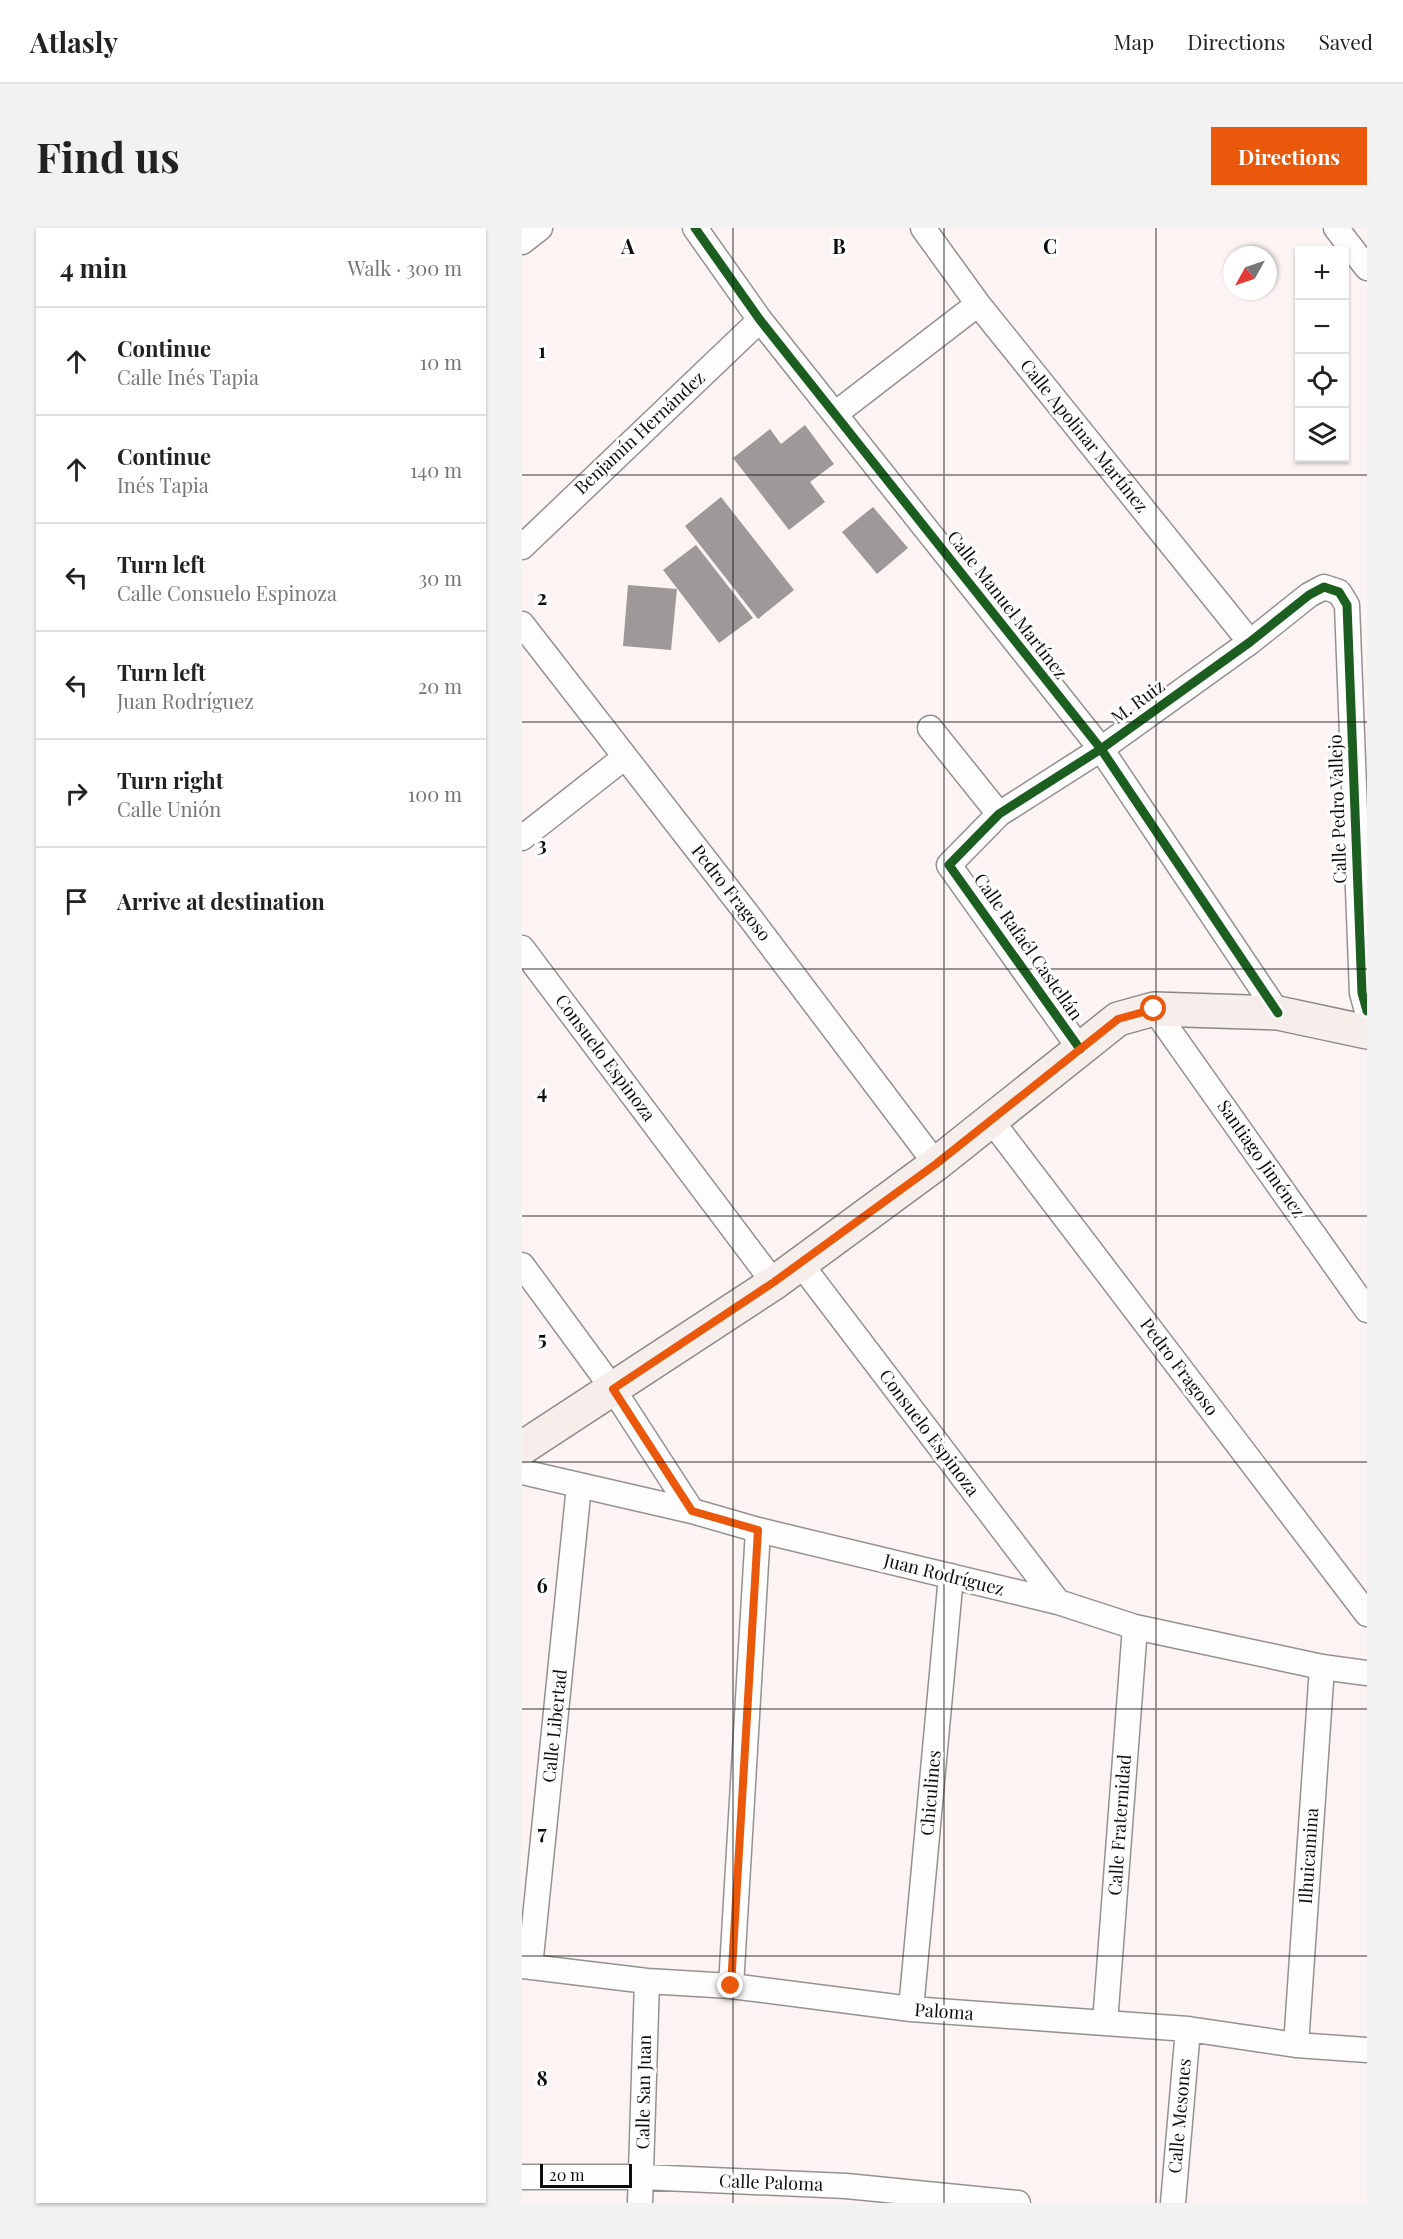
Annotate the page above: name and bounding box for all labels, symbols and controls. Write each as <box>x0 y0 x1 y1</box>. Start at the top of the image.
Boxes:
text: Atlasly <box>30 23 118 60</box>
text: Map <box>1113 27 1154 55</box>
text: Directions <box>1187 27 1285 55</box>
text: Saved <box>1318 27 1373 55</box>
button: Directions <box>1211 127 1367 185</box>
text: Find us <box>36 128 180 184</box>
text: A <box>620 232 635 259</box>
text: B <box>832 232 846 259</box>
text: C <box>1043 232 1057 259</box>
north arrow <box>1223 246 1277 300</box>
map controls <box>1295 246 1349 462</box>
button: + <box>1295 246 1349 300</box>
text: 4 min <box>60 250 127 285</box>
text: Walk · 300 m <box>347 254 462 281</box>
button: − <box>1295 300 1349 354</box>
text: Continue <box>117 333 211 363</box>
text: 1 <box>538 336 546 363</box>
icon: ahead <box>60 345 93 378</box>
text: 10 m <box>420 348 462 375</box>
street label: Calle Apolinar Martínez <box>1015 354 1154 517</box>
button: locate <box>1295 354 1349 408</box>
text: Calle Inés Tapia <box>117 363 259 390</box>
street label: Benjamín Hernández <box>569 365 710 499</box>
button: layers <box>1295 408 1349 462</box>
text: Continue <box>117 441 211 471</box>
icon: ahead <box>60 453 93 486</box>
text: 140 m <box>410 456 462 483</box>
text: Inés Tapia <box>117 471 209 498</box>
street label: Calle Manuel Martínez <box>942 525 1073 684</box>
text: Turn left <box>117 549 206 579</box>
icon: left <box>60 561 93 594</box>
text: 30 m <box>418 564 462 591</box>
text: Calle Consuelo Espinoza <box>117 579 337 606</box>
text: 2 <box>537 583 547 610</box>
text: Turn left <box>117 657 206 687</box>
icon: left <box>60 669 93 702</box>
text: 20 m <box>418 672 462 699</box>
street label: M. Ruiz <box>1106 674 1169 729</box>
text: Juan Rodríguez <box>117 687 254 714</box>
street label: Calle Pedro Vallejo <box>1322 734 1352 884</box>
text: Turn right <box>117 765 223 795</box>
icon: right <box>60 777 93 810</box>
text: 100 m <box>408 780 462 807</box>
text: Calle Unión <box>117 795 221 822</box>
text: 3 <box>537 830 547 857</box>
street label: Pedro Fragoso <box>687 839 777 946</box>
street label: Calle Rafaél Castellán <box>969 868 1089 1025</box>
icon: arrive <box>60 885 93 918</box>
text: Arrive at destination <box>117 886 325 916</box>
street label: Consuelo Espinoza <box>550 989 661 1126</box>
route start <box>1140 995 1166 1021</box>
text: 4 <box>537 1077 547 1104</box>
street label: Santiago Jiménez <box>1212 1095 1311 1222</box>
street label: Pedro Fragoso <box>1135 1313 1224 1420</box>
text: 5 <box>537 1324 547 1351</box>
street label: Consuelo Espinoza <box>874 1364 985 1501</box>
street label: Juan Rodríguez <box>881 1547 1007 1601</box>
text: 6 <box>536 1571 548 1598</box>
street label: Calle Libertad <box>536 1667 572 1784</box>
street label: Chiculines <box>914 1749 946 1837</box>
street label: Calle Fraternidad <box>1102 1753 1136 1896</box>
street label: Ilhuicamina <box>1293 1807 1323 1905</box>
text: 7 <box>537 1818 547 1845</box>
route end <box>717 1972 743 1998</box>
street label: Paloma <box>914 1997 974 2025</box>
street label: Calle San Juan <box>630 2034 656 2150</box>
street label: Calle Mesones <box>1162 2057 1196 2174</box>
text: 8 <box>536 2064 548 2091</box>
scale bar <box>540 2161 632 2188</box>
text: 20 m <box>549 2164 584 2185</box>
street label: Calle Paloma <box>719 2168 824 2196</box>

